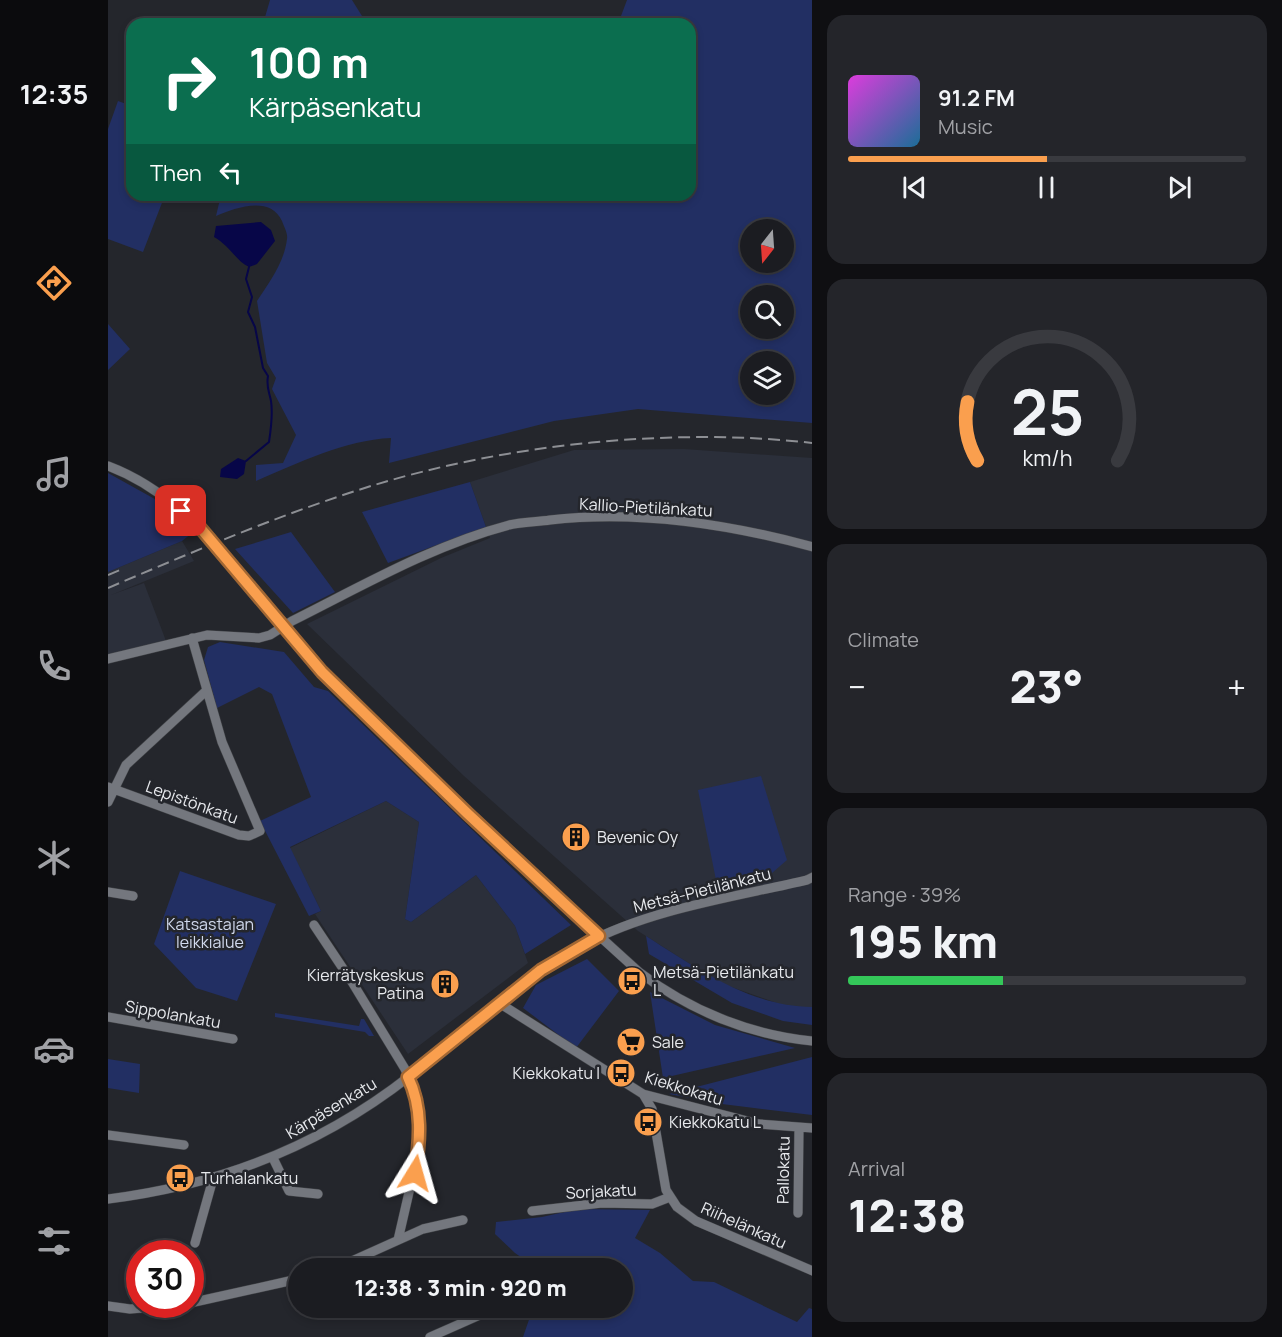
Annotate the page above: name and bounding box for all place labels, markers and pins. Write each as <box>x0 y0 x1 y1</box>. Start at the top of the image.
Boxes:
pin <box>155 485 206 536</box>
building icon: Bevenic Oy <box>560 821 592 853</box>
place label: Bevenic Oy <box>597 826 679 848</box>
place label: Metsä-Pietilänkatu L <box>653 961 794 1001</box>
place label: Kierrätyskeskus Patina <box>307 964 424 1004</box>
bus stop icon: Metsä-Pietilänkatu L <box>616 965 648 997</box>
building icon: Kierrätyskeskus Patina <box>429 968 461 1000</box>
supermarket icon: Sale <box>615 1026 647 1058</box>
place label: Sale <box>652 1031 684 1053</box>
bus stop icon: Kiekkokatu I <box>605 1057 637 1089</box>
place label: Kiekkokatu I <box>513 1062 600 1084</box>
bus stop icon: Kiekkokatu L <box>632 1106 664 1138</box>
place label: Kiekkokatu L <box>669 1111 761 1133</box>
bus stop icon: Turhalankatu <box>164 1162 196 1194</box>
place label: Turhalankatu <box>201 1167 298 1189</box>

